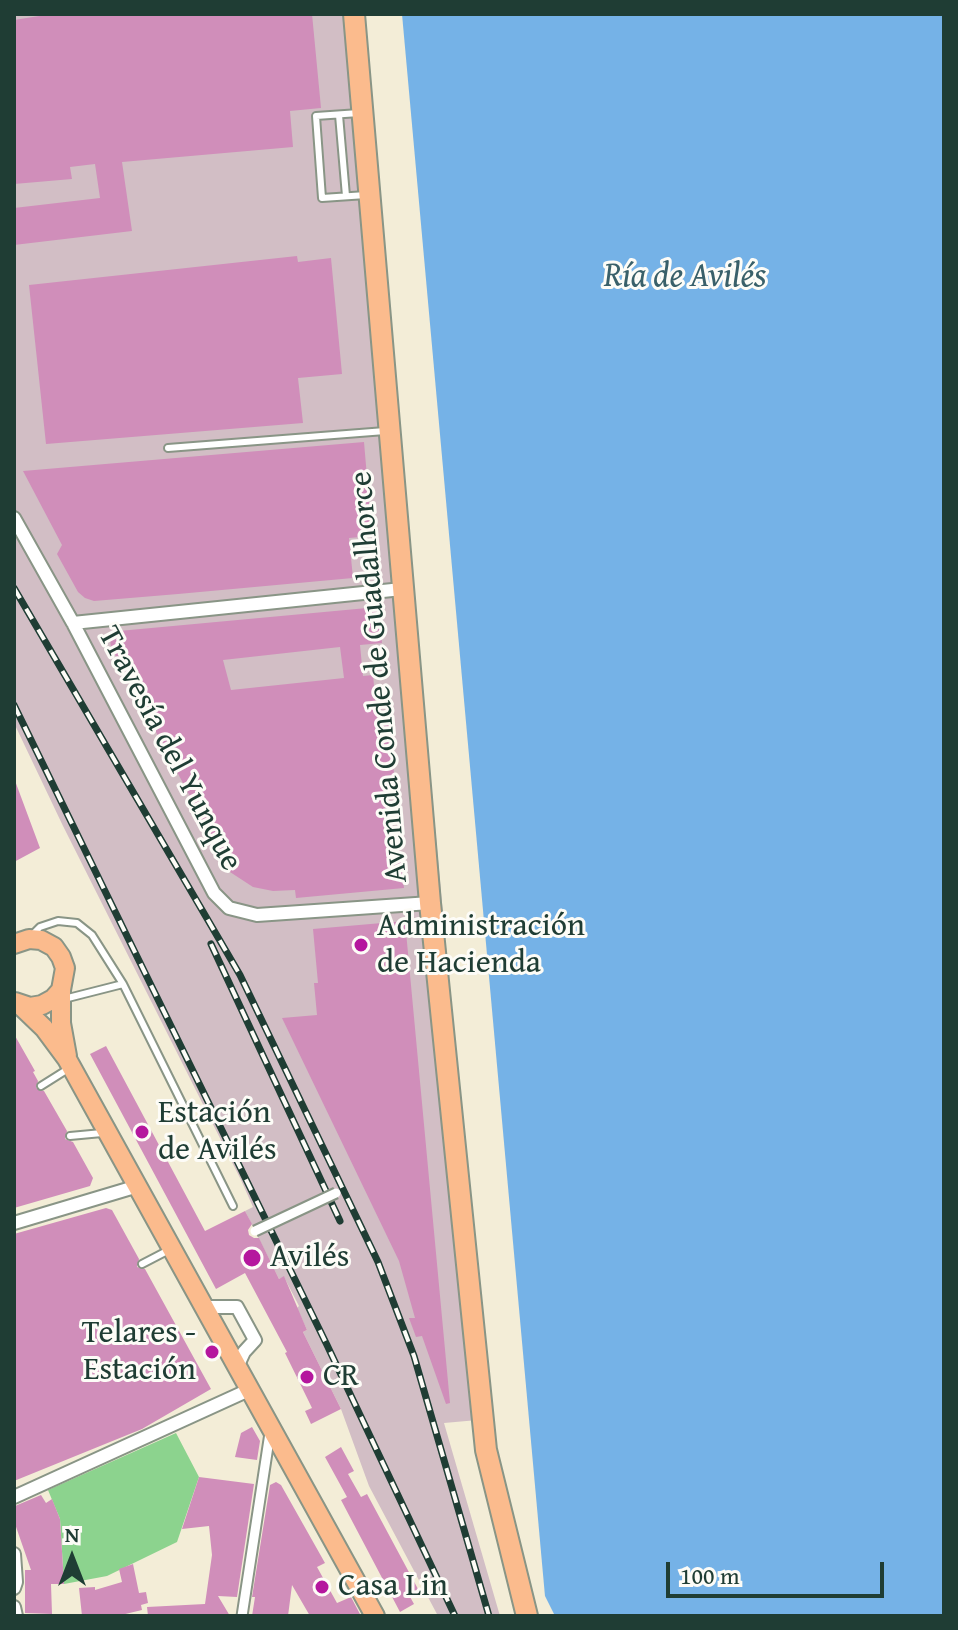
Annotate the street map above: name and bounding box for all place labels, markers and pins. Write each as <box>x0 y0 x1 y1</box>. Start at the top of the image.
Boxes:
place label: Administración de Hacienda <box>377 908 585 983</box>
marker: Administración de Hacienda <box>352 936 370 954</box>
place label: Estación de Avilés <box>158 1095 277 1170</box>
marker: Estación de Avilés <box>133 1123 151 1141</box>
place label: Avilés <box>270 1239 349 1277</box>
marker: Avilés <box>241 1247 263 1269</box>
place label: Telares - Estación <box>82 1315 196 1390</box>
marker: Telares - Estación <box>203 1343 221 1361</box>
place label: CR <box>323 1358 359 1396</box>
marker: CR <box>298 1368 316 1386</box>
place label: Casa Lin <box>338 1568 448 1606</box>
marker: Casa Lin <box>313 1578 331 1596</box>

